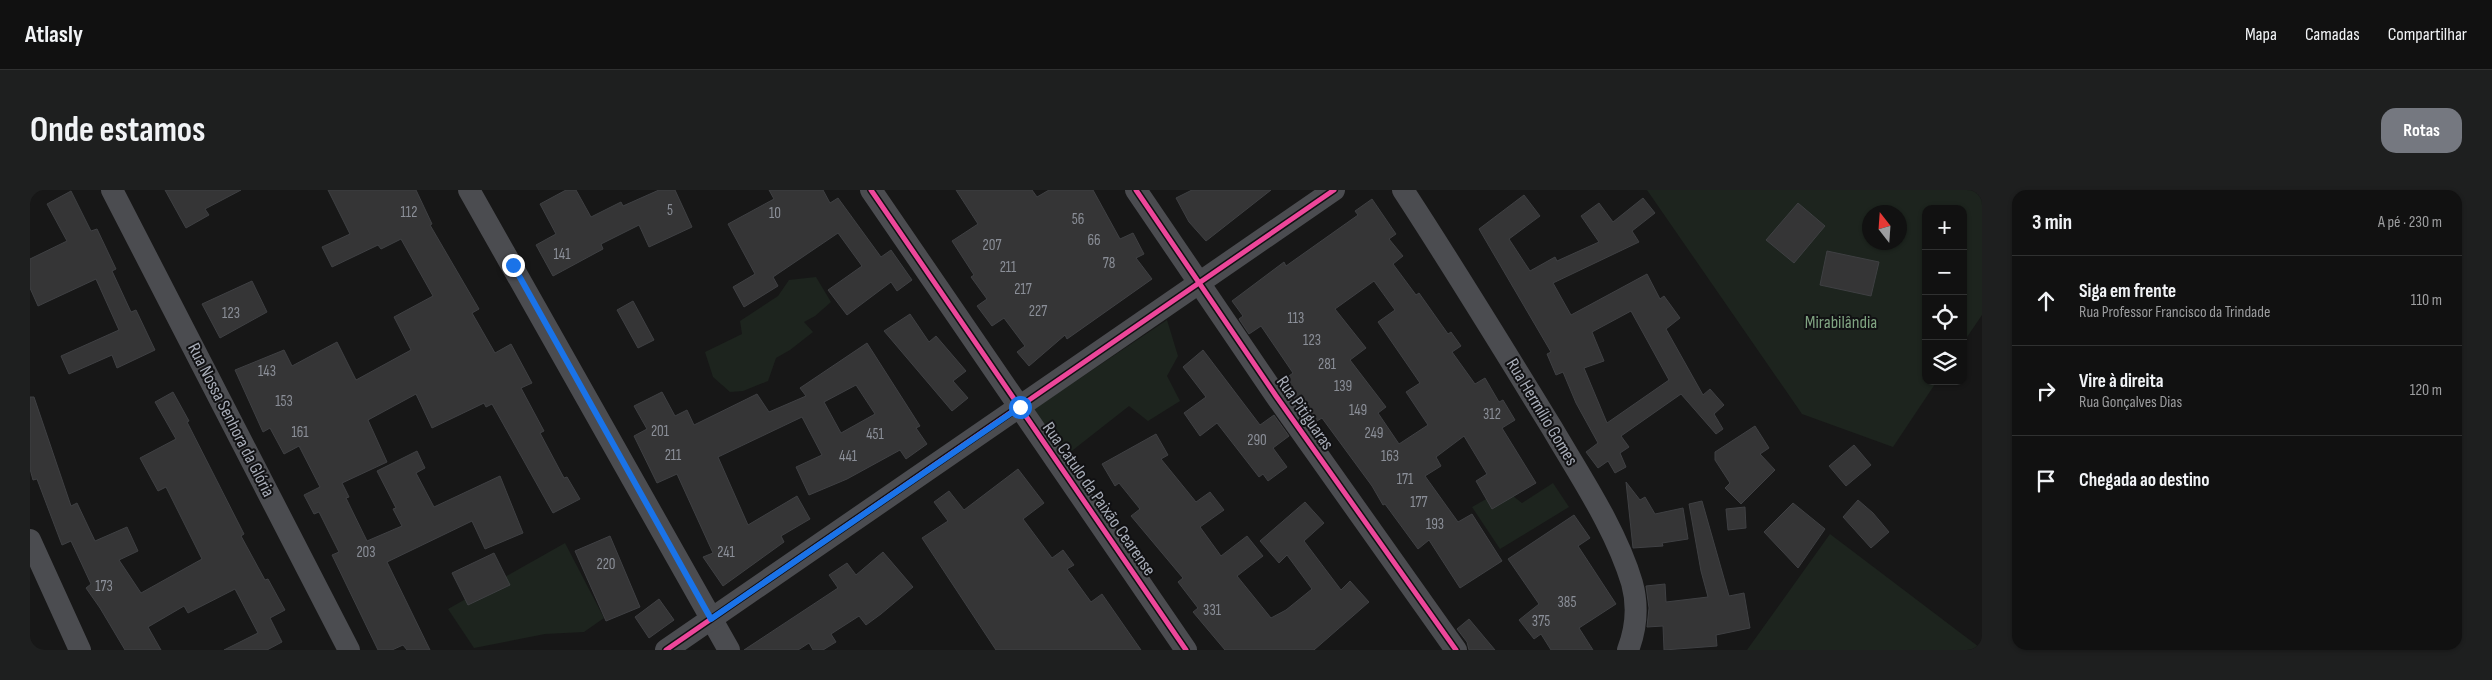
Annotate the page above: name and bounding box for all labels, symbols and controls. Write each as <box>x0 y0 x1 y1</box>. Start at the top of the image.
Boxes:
text: Atlasly <box>25 20 83 49</box>
text: Mapa <box>2245 24 2277 45</box>
text: Camadas <box>2305 24 2360 45</box>
text: Compartilhar <box>2388 24 2467 45</box>
button: Rotas <box>2381 108 2462 153</box>
text: Onde estamos <box>30 109 206 152</box>
house number: 5 <box>667 201 673 220</box>
house number: 112 <box>401 203 417 222</box>
house number: 10 <box>769 204 781 223</box>
north arrow <box>1862 205 1907 250</box>
map controls <box>1922 205 1967 385</box>
button: + <box>1922 205 1967 250</box>
house number: 56 <box>1072 210 1084 229</box>
text: 3 min <box>2032 210 2072 235</box>
text: A pé · 230 m <box>2378 213 2442 232</box>
house number: 66 <box>1087 231 1101 250</box>
house number: 207 <box>983 236 1001 255</box>
house number: 141 <box>554 245 571 264</box>
button: − <box>1922 250 1967 295</box>
route end <box>502 254 525 277</box>
house number: 78 <box>1103 254 1115 273</box>
house number: 211 <box>1000 258 1017 277</box>
house number: 217 <box>1014 280 1032 299</box>
text: Siga em frente <box>2079 280 2176 303</box>
icon: ahead <box>2032 287 2060 315</box>
text: 110 m <box>2411 291 2442 310</box>
button: locate <box>1922 295 1967 340</box>
house number: 227 <box>1029 302 1047 321</box>
text: Rua Professor Francisco da Trindade <box>2079 303 2270 322</box>
house number: 123 <box>222 304 240 323</box>
house number: 113 <box>1288 309 1304 328</box>
park label: Mirabilândia <box>1805 312 1877 333</box>
house number: 123 <box>1303 331 1321 350</box>
street label: Rua Nossa Senhora da Glória <box>183 340 279 500</box>
button: layers <box>1922 340 1967 385</box>
house number: 281 <box>1318 355 1337 374</box>
street label: Rua Hermílio Gomes <box>1502 355 1582 469</box>
house number: 143 <box>258 362 276 381</box>
text: Vire à direita <box>2079 370 2163 393</box>
street label: Rua Pitiguaras <box>1272 372 1338 454</box>
house number: 139 <box>1334 377 1352 396</box>
icon: right <box>2032 377 2060 405</box>
text: 120 m <box>2410 381 2442 400</box>
house number: 153 <box>275 392 293 411</box>
text: Rua Gonçalves Dias <box>2079 393 2182 412</box>
route start <box>1009 396 1032 419</box>
house number: 149 <box>1349 401 1367 420</box>
house number: 312 <box>1483 405 1501 424</box>
street label: Rua Catulo da Paixão Cearense <box>1038 418 1160 580</box>
house number: 201 <box>651 422 670 441</box>
house number: 161 <box>291 423 309 442</box>
house number: 249 <box>1364 424 1384 443</box>
house number: 451 <box>866 425 885 444</box>
house number: 290 <box>1247 431 1267 450</box>
house number: 211 <box>665 446 682 465</box>
house number: 441 <box>839 447 858 466</box>
house number: 163 <box>1381 447 1399 466</box>
icon: arrive <box>2032 467 2060 495</box>
text: Chegada ao destino <box>2079 469 2209 492</box>
house number: 171 <box>1397 470 1414 489</box>
house number: 177 <box>1410 493 1428 512</box>
house number: 193 <box>1426 515 1444 534</box>
house number: 203 <box>356 543 376 562</box>
house number: 241 <box>717 543 736 562</box>
house number: 220 <box>596 555 616 574</box>
house number: 173 <box>95 577 113 596</box>
house number: 385 <box>1558 593 1576 612</box>
house number: 331 <box>1203 601 1222 620</box>
house number: 375 <box>1532 612 1550 631</box>

